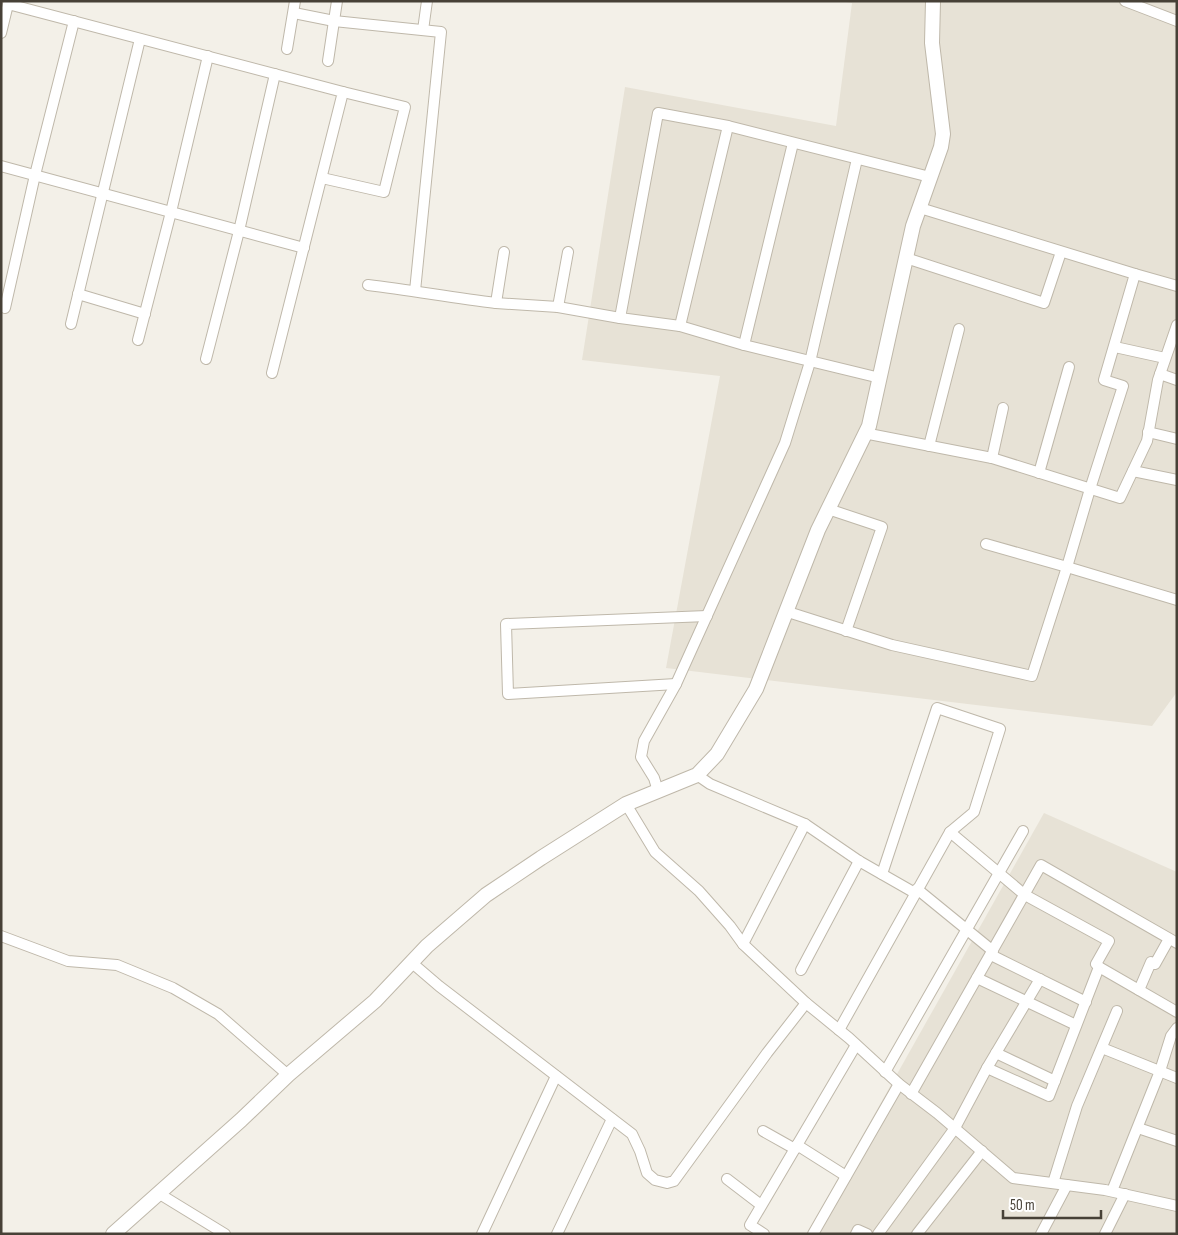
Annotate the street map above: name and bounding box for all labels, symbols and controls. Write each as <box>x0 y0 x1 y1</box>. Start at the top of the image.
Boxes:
scale bar <box>1003 1188 1100 1220</box>
text: 50 m <box>1010 1196 1035 1215</box>

